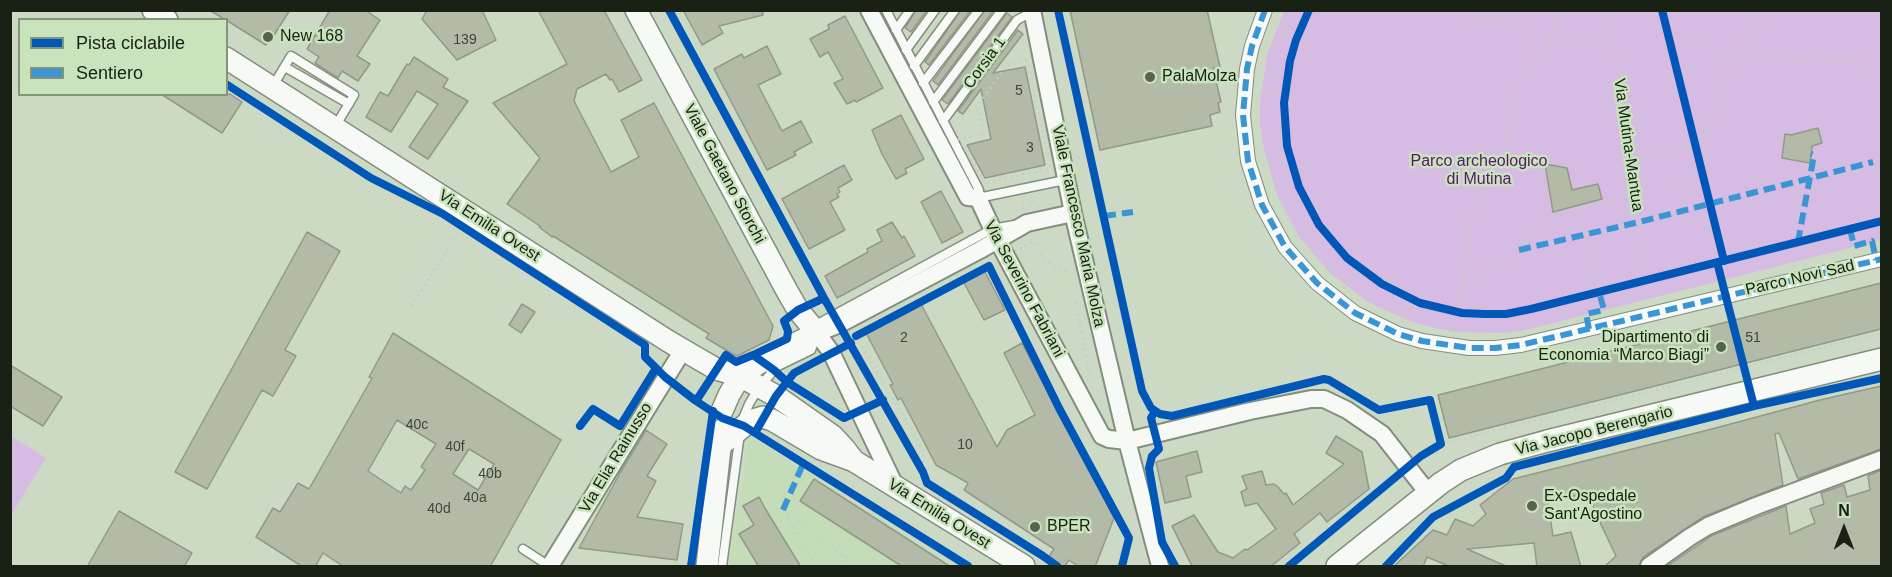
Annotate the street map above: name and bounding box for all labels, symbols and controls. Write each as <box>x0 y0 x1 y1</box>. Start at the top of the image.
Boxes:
legend <box>18 18 228 96</box>
place label: New 168 <box>280 27 343 47</box>
marker: New 168 <box>261 30 275 44</box>
house number: 139 <box>453 32 477 48</box>
text: Pista ciclabile <box>76 33 185 53</box>
street label: Corsia 1 <box>960 33 1010 93</box>
text: Sentiero <box>76 63 143 83</box>
place label: PalaMolza <box>1162 67 1237 87</box>
marker: PalaMolza <box>1143 70 1157 84</box>
street label: Via Mutina-Mantua <box>1609 77 1647 213</box>
house number: 5 <box>1015 83 1023 99</box>
street label: Viale Gaetano Storchi <box>679 101 769 247</box>
street label: Viale Francesco Maria Molza <box>1047 123 1109 329</box>
house number: 3 <box>1026 140 1034 156</box>
park label: Parco archeologico di Mutina <box>1411 152 1547 190</box>
street label: Via Emilia Ovest <box>435 186 543 266</box>
street label: Via Severino Fabriani <box>980 217 1068 361</box>
street label: Parco Novi Sad <box>1744 256 1856 300</box>
place label: Dipartimento di Economia “Marco Biagi” <box>1538 328 1709 366</box>
house number: 2 <box>900 330 908 346</box>
house number: 51 <box>1745 330 1761 346</box>
marker: Dipartimento di Economia “Marco Biagi” <box>1714 340 1728 354</box>
street label: Via Elia Rainusso <box>576 399 656 517</box>
street label: Via Jacopo Berengario <box>1513 402 1675 460</box>
house number: 40c <box>406 417 428 433</box>
house number: 10 <box>957 437 973 453</box>
house number: 40f <box>445 439 465 455</box>
house number: 40b <box>478 466 502 482</box>
street label: Via Emilia Ovest <box>884 475 994 553</box>
place label: Ex-Ospedale Sant'Agostino <box>1544 487 1642 525</box>
house number: 40a <box>463 490 487 506</box>
marker: Ex-Ospedale Sant'Agostino <box>1525 499 1539 513</box>
north arrow <box>1814 499 1874 559</box>
house number: 40d <box>427 501 451 517</box>
text: N <box>1838 502 1850 519</box>
place label: BPER <box>1047 517 1091 537</box>
marker: BPER <box>1028 520 1042 534</box>

